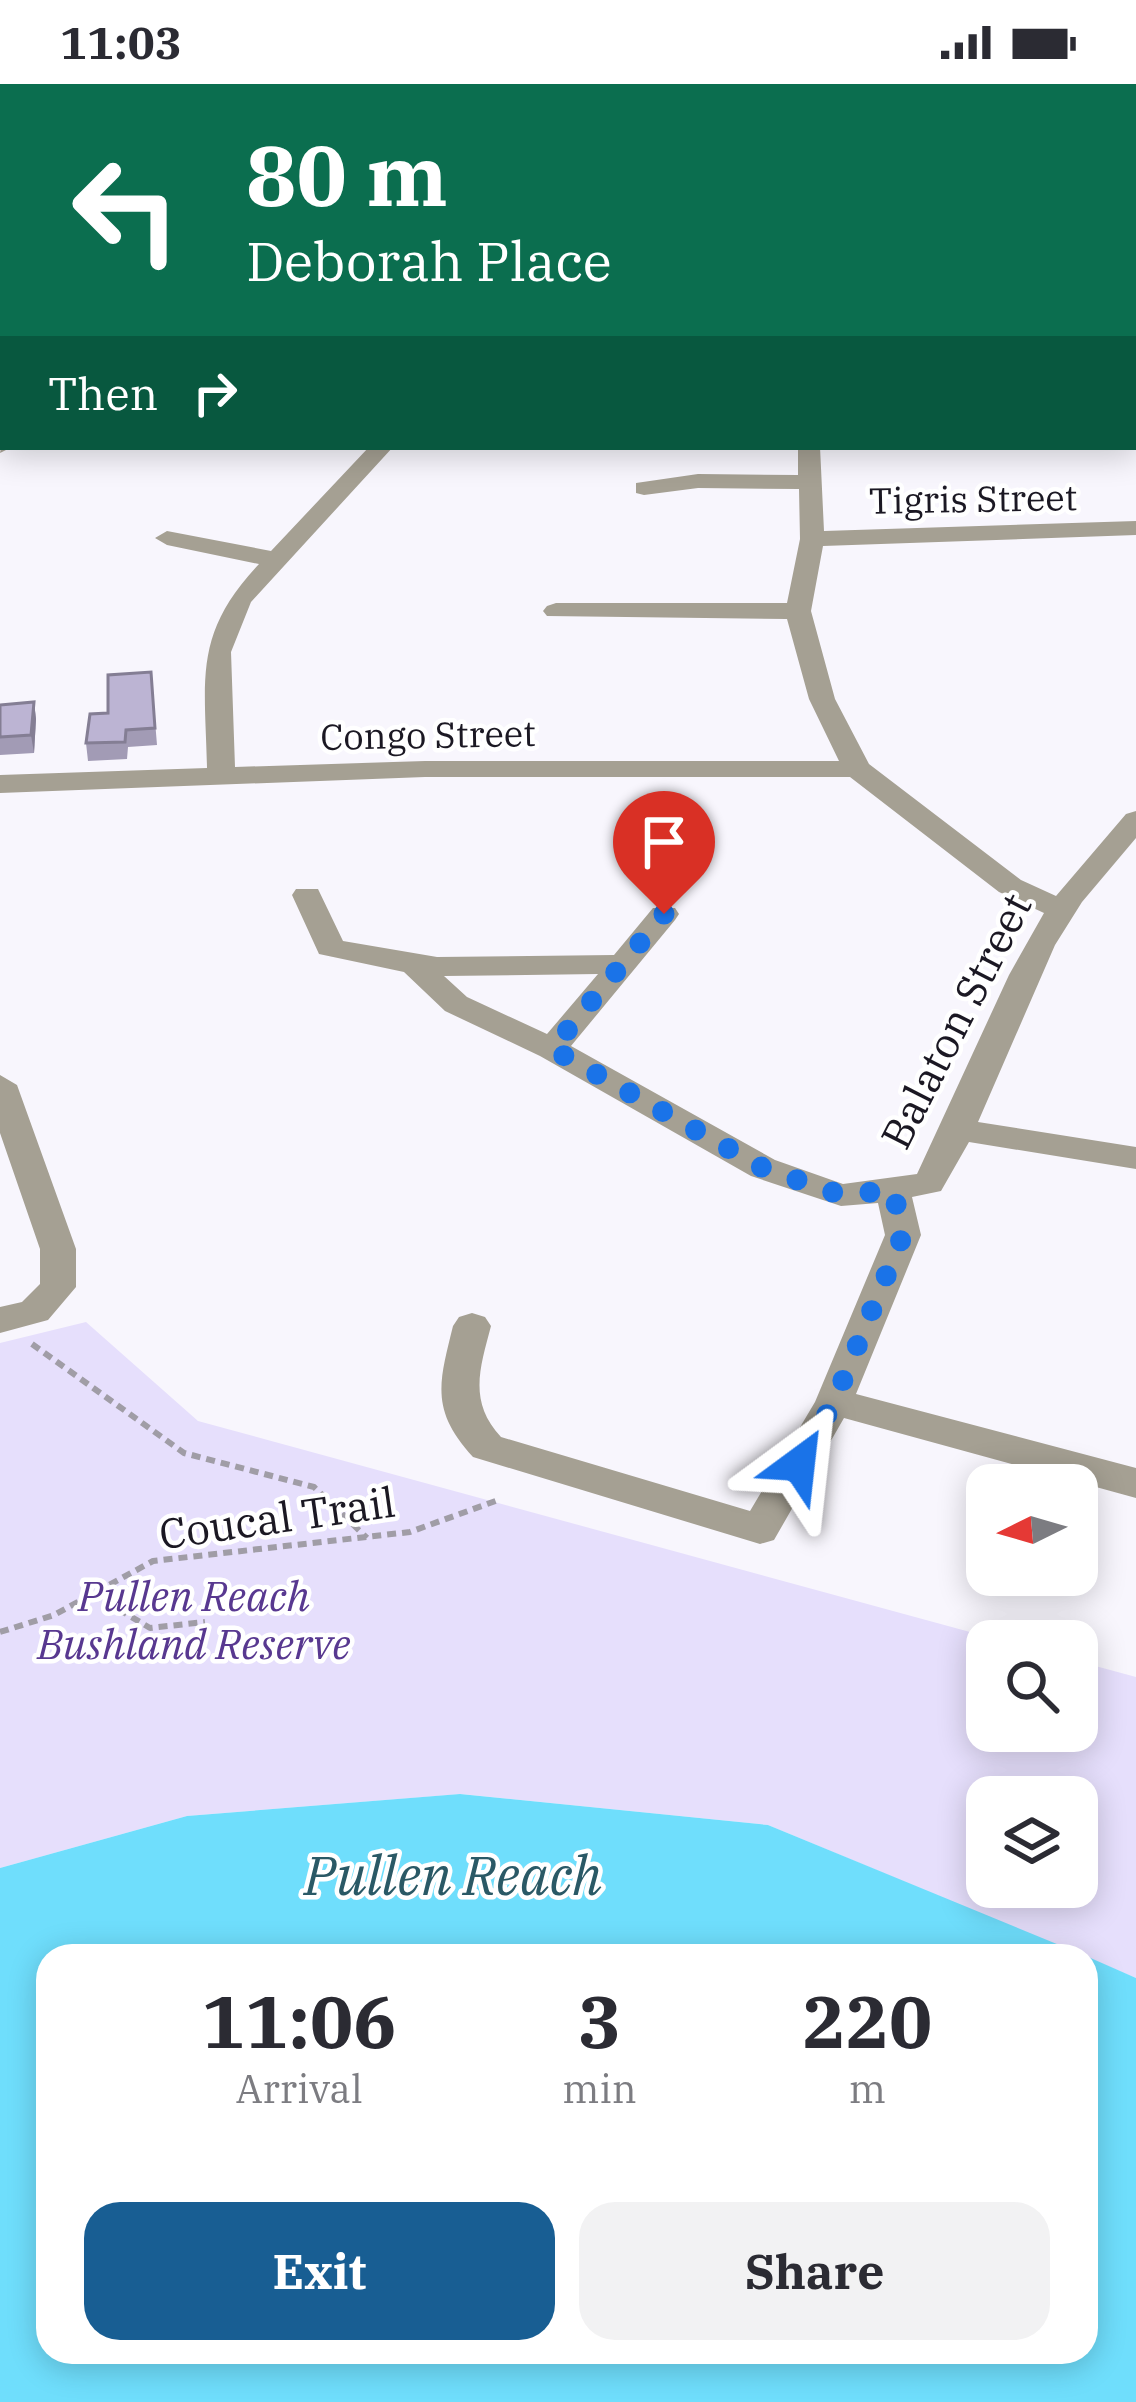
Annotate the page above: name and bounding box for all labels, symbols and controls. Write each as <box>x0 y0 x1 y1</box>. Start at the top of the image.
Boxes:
text: 11:03 <box>60 13 182 71</box>
text: 80 m <box>246 120 448 229</box>
icon: left <box>48 132 204 288</box>
text: Deborah Place <box>246 226 612 296</box>
icon: right <box>182 360 248 426</box>
text: Then <box>48 364 158 422</box>
street label: Tigris Street <box>868 473 1078 524</box>
street label: Congo Street <box>320 709 536 760</box>
pin <box>613 791 715 914</box>
icon: arrive <box>631 809 697 875</box>
street label: Balaton Street <box>868 884 1043 1158</box>
position arrow <box>736 1401 862 1527</box>
north arrow <box>966 1464 1098 1596</box>
map controls <box>966 1464 1098 1908</box>
street label: Coucal Trail <box>156 1474 398 1561</box>
park label: Pullen Reach Bushland Reserve <box>36 1568 351 1671</box>
button: search <box>966 1620 1098 1752</box>
button: layers <box>966 1776 1098 1908</box>
water label: Pullen Reach <box>302 1840 602 1910</box>
text: 11:06 <box>202 1974 396 2068</box>
text: 3 <box>578 1974 621 2068</box>
text: 220 <box>803 1974 932 2068</box>
text: Arrival <box>236 2063 363 2114</box>
text: min <box>562 2063 637 2114</box>
text: m <box>849 2063 886 2114</box>
button: Exit <box>84 2202 555 2340</box>
button: Share <box>579 2202 1050 2340</box>

